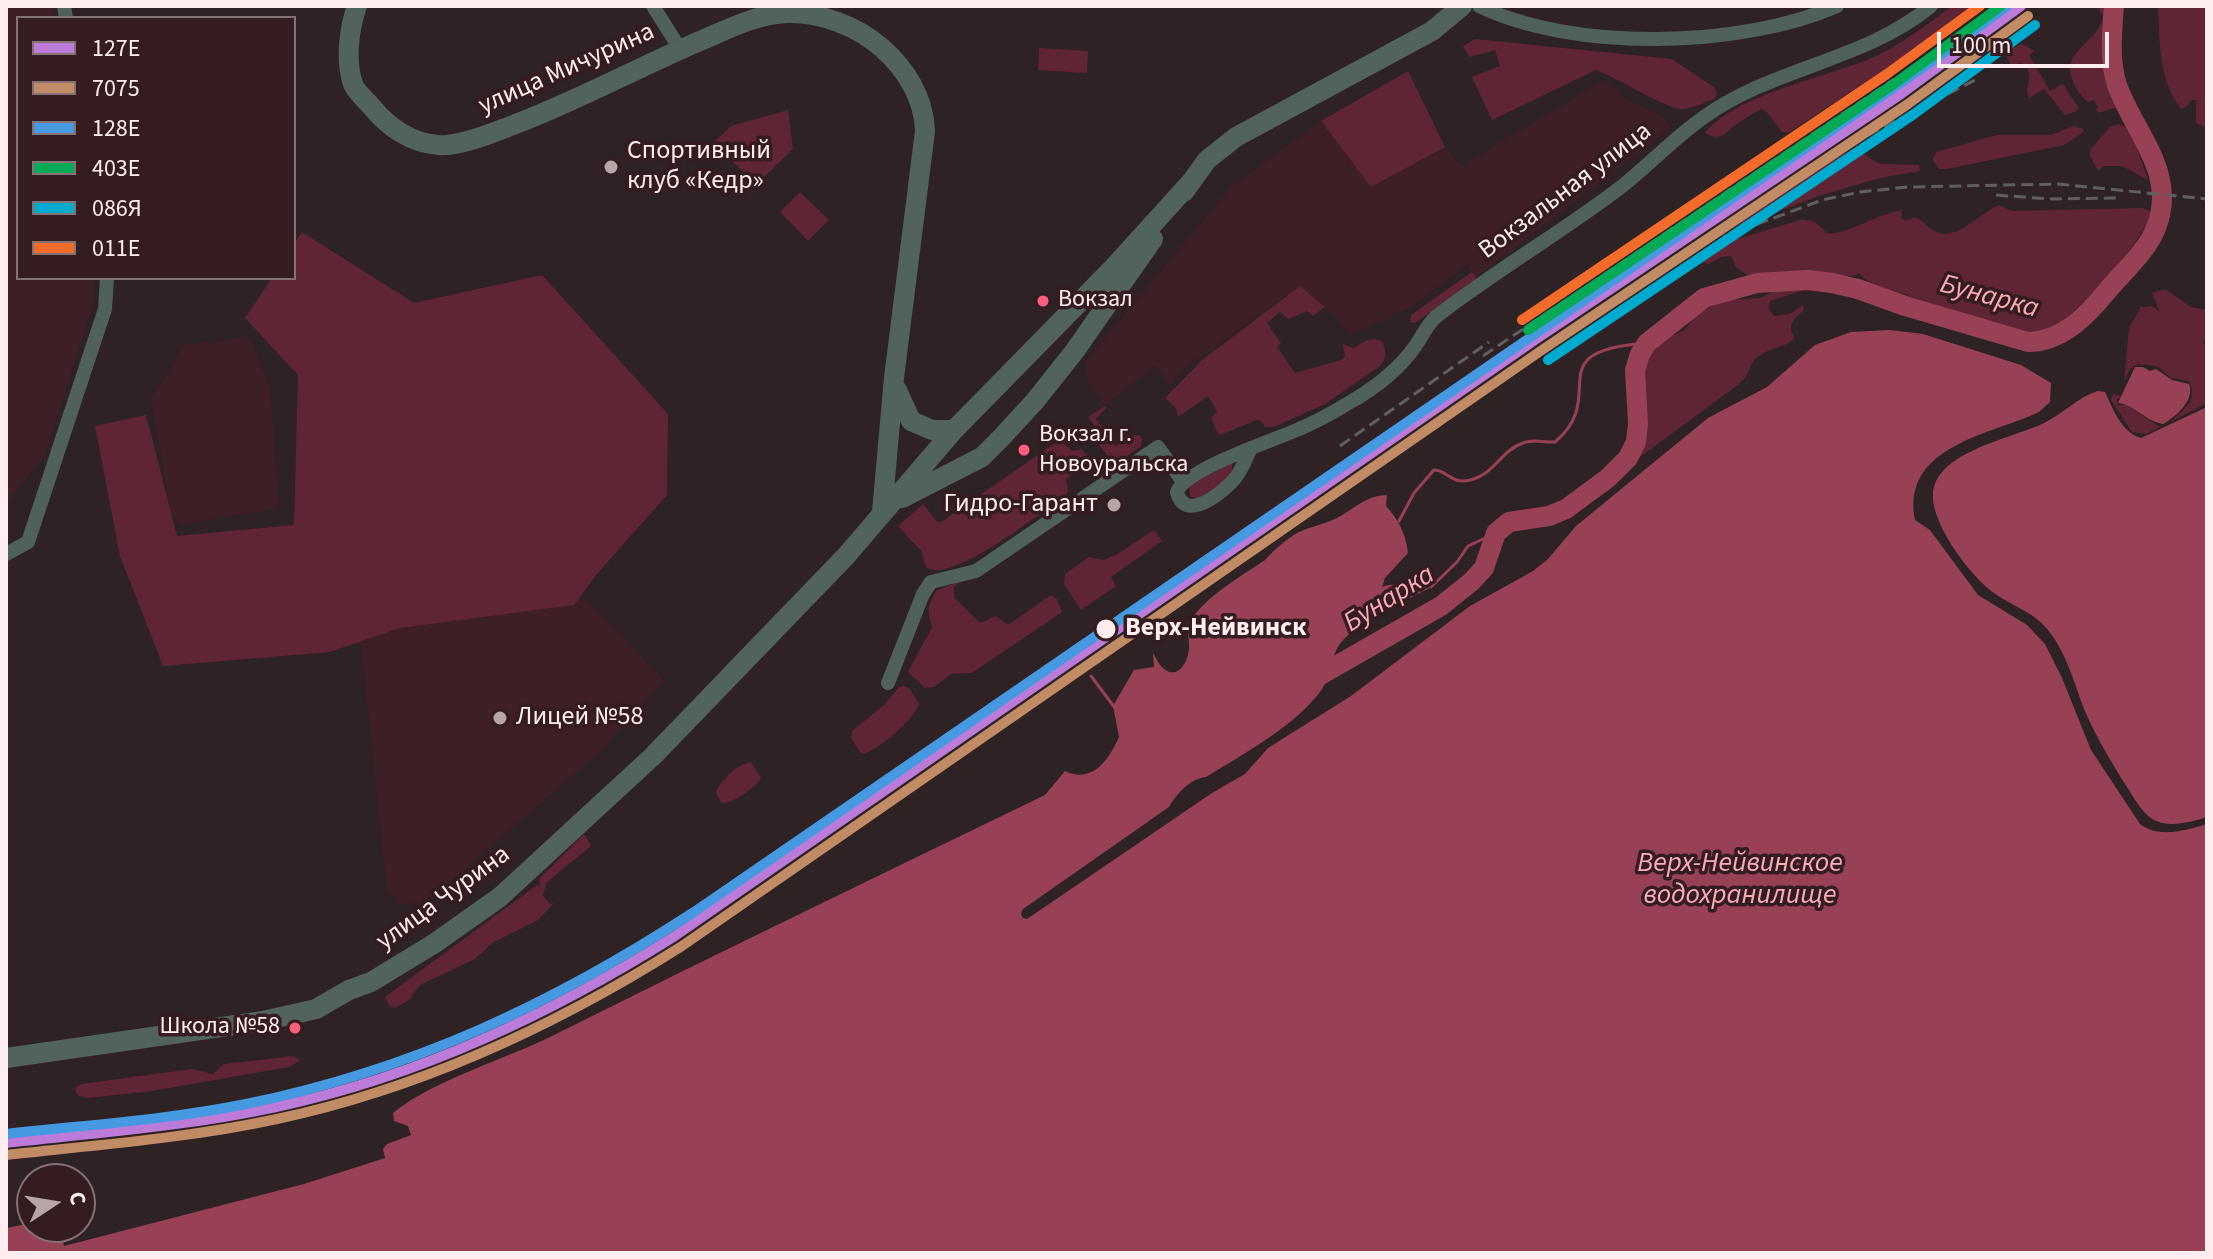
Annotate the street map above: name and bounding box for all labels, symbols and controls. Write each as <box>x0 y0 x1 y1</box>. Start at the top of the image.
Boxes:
legend <box>16 16 296 280</box>
scale bar <box>1941 16 2113 66</box>
street label: улица Мичурина <box>474 17 660 123</box>
text: 100 m <box>1951 28 2011 63</box>
text: 127Е <box>92 31 140 66</box>
text: 7075 <box>92 71 140 106</box>
text: 128Е <box>92 111 140 146</box>
street label: Вокзальная улица <box>1473 117 1659 267</box>
place label: Спортивный клуб «Кедр» <box>627 136 771 198</box>
text: 403Е <box>92 151 140 186</box>
marker: Спортивный клуб «Кедр» <box>602 158 620 176</box>
text: 086Я <box>92 191 142 226</box>
text: 011Е <box>92 231 140 266</box>
water label: Бунарка <box>1936 269 2042 327</box>
place label: Вокзал <box>1058 287 1133 315</box>
marker: Вокзал <box>1035 293 1051 309</box>
place label: Вокзал г. Новоуральска <box>1039 422 1188 478</box>
marker: Вокзал г. Новоуральска <box>1016 442 1032 458</box>
place label: Гидро-Гарант <box>944 489 1098 521</box>
marker: Гидро-Гарант <box>1105 496 1123 514</box>
water label: Бунарка <box>1338 559 1442 641</box>
place label: Верх-Нейвинск <box>1125 613 1306 645</box>
marker: Верх-Нейвинск <box>1094 617 1118 641</box>
place label: Лицей №58 <box>516 702 643 734</box>
marker: Лицей №58 <box>491 709 509 727</box>
street label: улица Чурина <box>371 840 517 958</box>
water label: Верх-Нейвинское водохранилище <box>1637 848 1843 914</box>
place label: Школа №58 <box>160 1014 280 1042</box>
marker: Школа №58 <box>287 1020 303 1036</box>
north arrow <box>16 1163 96 1243</box>
text: С <box>61 1189 95 1208</box>

